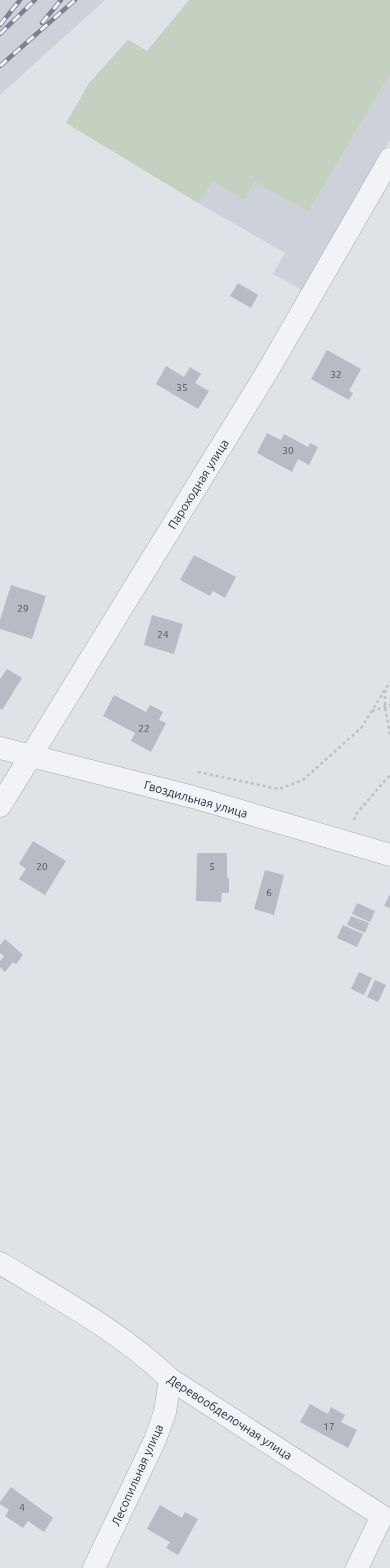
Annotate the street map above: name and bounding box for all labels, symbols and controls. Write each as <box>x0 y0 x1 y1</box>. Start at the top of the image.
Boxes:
house number: 32 <box>330 369 342 380</box>
house number: 35 <box>176 382 188 393</box>
street label: Пароходная улица <box>165 437 231 531</box>
house number: 30 <box>282 445 294 456</box>
house number: 29 <box>17 603 29 614</box>
house number: 24 <box>157 629 169 640</box>
house number: 22 <box>138 723 150 734</box>
street label: Гвоздильная улица <box>143 778 249 820</box>
house number: 20 <box>36 861 48 872</box>
house number: 5 <box>209 861 215 872</box>
house number: 6 <box>266 887 272 898</box>
street label: Деревообделочная улица <box>165 1372 295 1462</box>
house number: 17 <box>323 1421 335 1432</box>
street label: Лесопильная улица <box>109 1422 165 1528</box>
house number: 4 <box>19 1502 25 1513</box>

